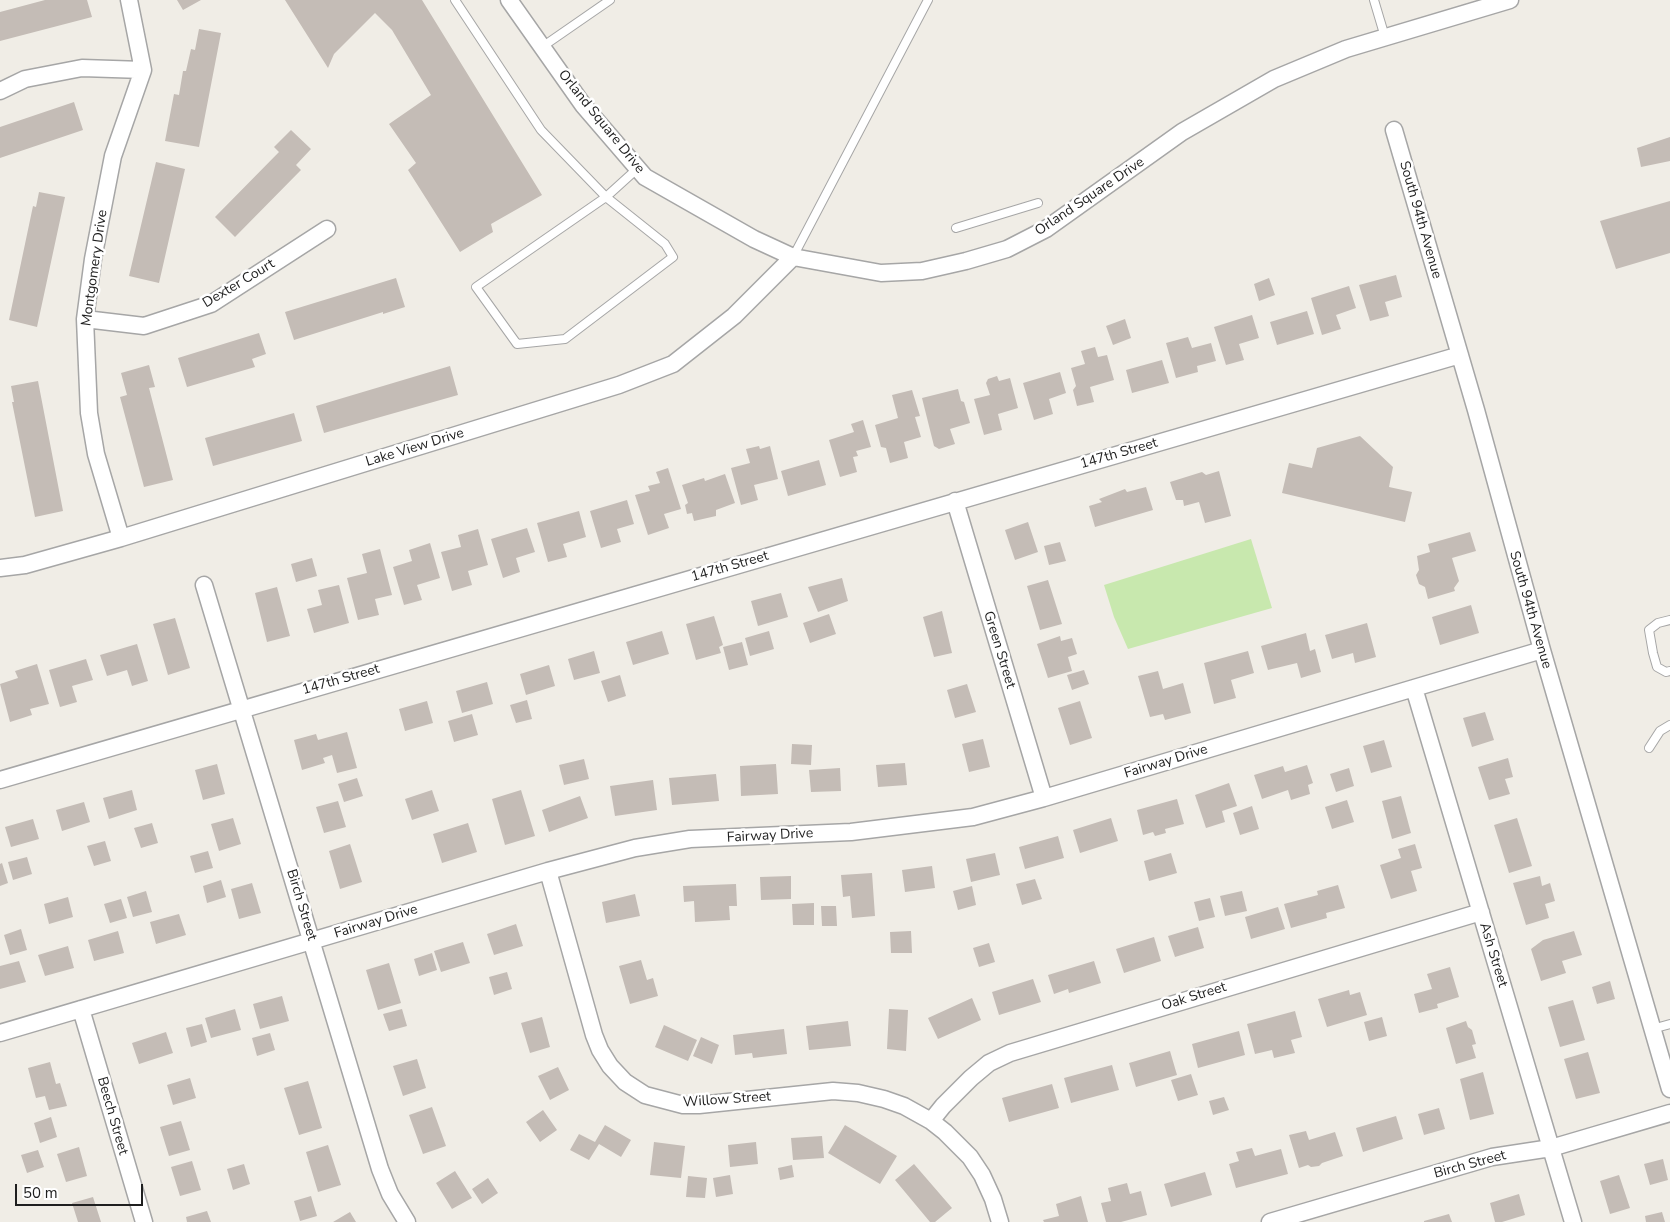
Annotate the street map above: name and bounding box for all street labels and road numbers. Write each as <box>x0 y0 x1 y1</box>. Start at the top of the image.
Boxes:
street label: Orland Square Drive <box>554 67 648 177</box>
street label: Orland Square Drive <box>1032 154 1148 240</box>
street label: South 94th Avenue <box>1395 159 1445 281</box>
street label: Montgomery Drive <box>79 209 111 327</box>
street label: Dexter Court <box>200 256 278 312</box>
street label: Lake View Drive <box>364 425 466 471</box>
street label: 147th Street <box>1078 435 1160 473</box>
street label: 147th Street <box>689 548 771 586</box>
street label: South 94th Avenue <box>1505 549 1555 671</box>
street label: Green Street <box>979 609 1019 691</box>
street label: 147th Street <box>300 661 382 699</box>
street label: Fairway Drive <box>1122 741 1210 783</box>
street label: Fairway Drive <box>726 825 814 847</box>
street label: Birch Street <box>282 867 320 943</box>
street label: Fairway Drive <box>332 901 420 943</box>
street label: Ash Street <box>1475 921 1511 989</box>
street label: Oak Street <box>1160 979 1228 1015</box>
street label: Beech Street <box>93 1075 131 1157</box>
street label: Willow Street <box>682 1089 772 1111</box>
street label: Birch Street <box>1432 1147 1508 1183</box>

